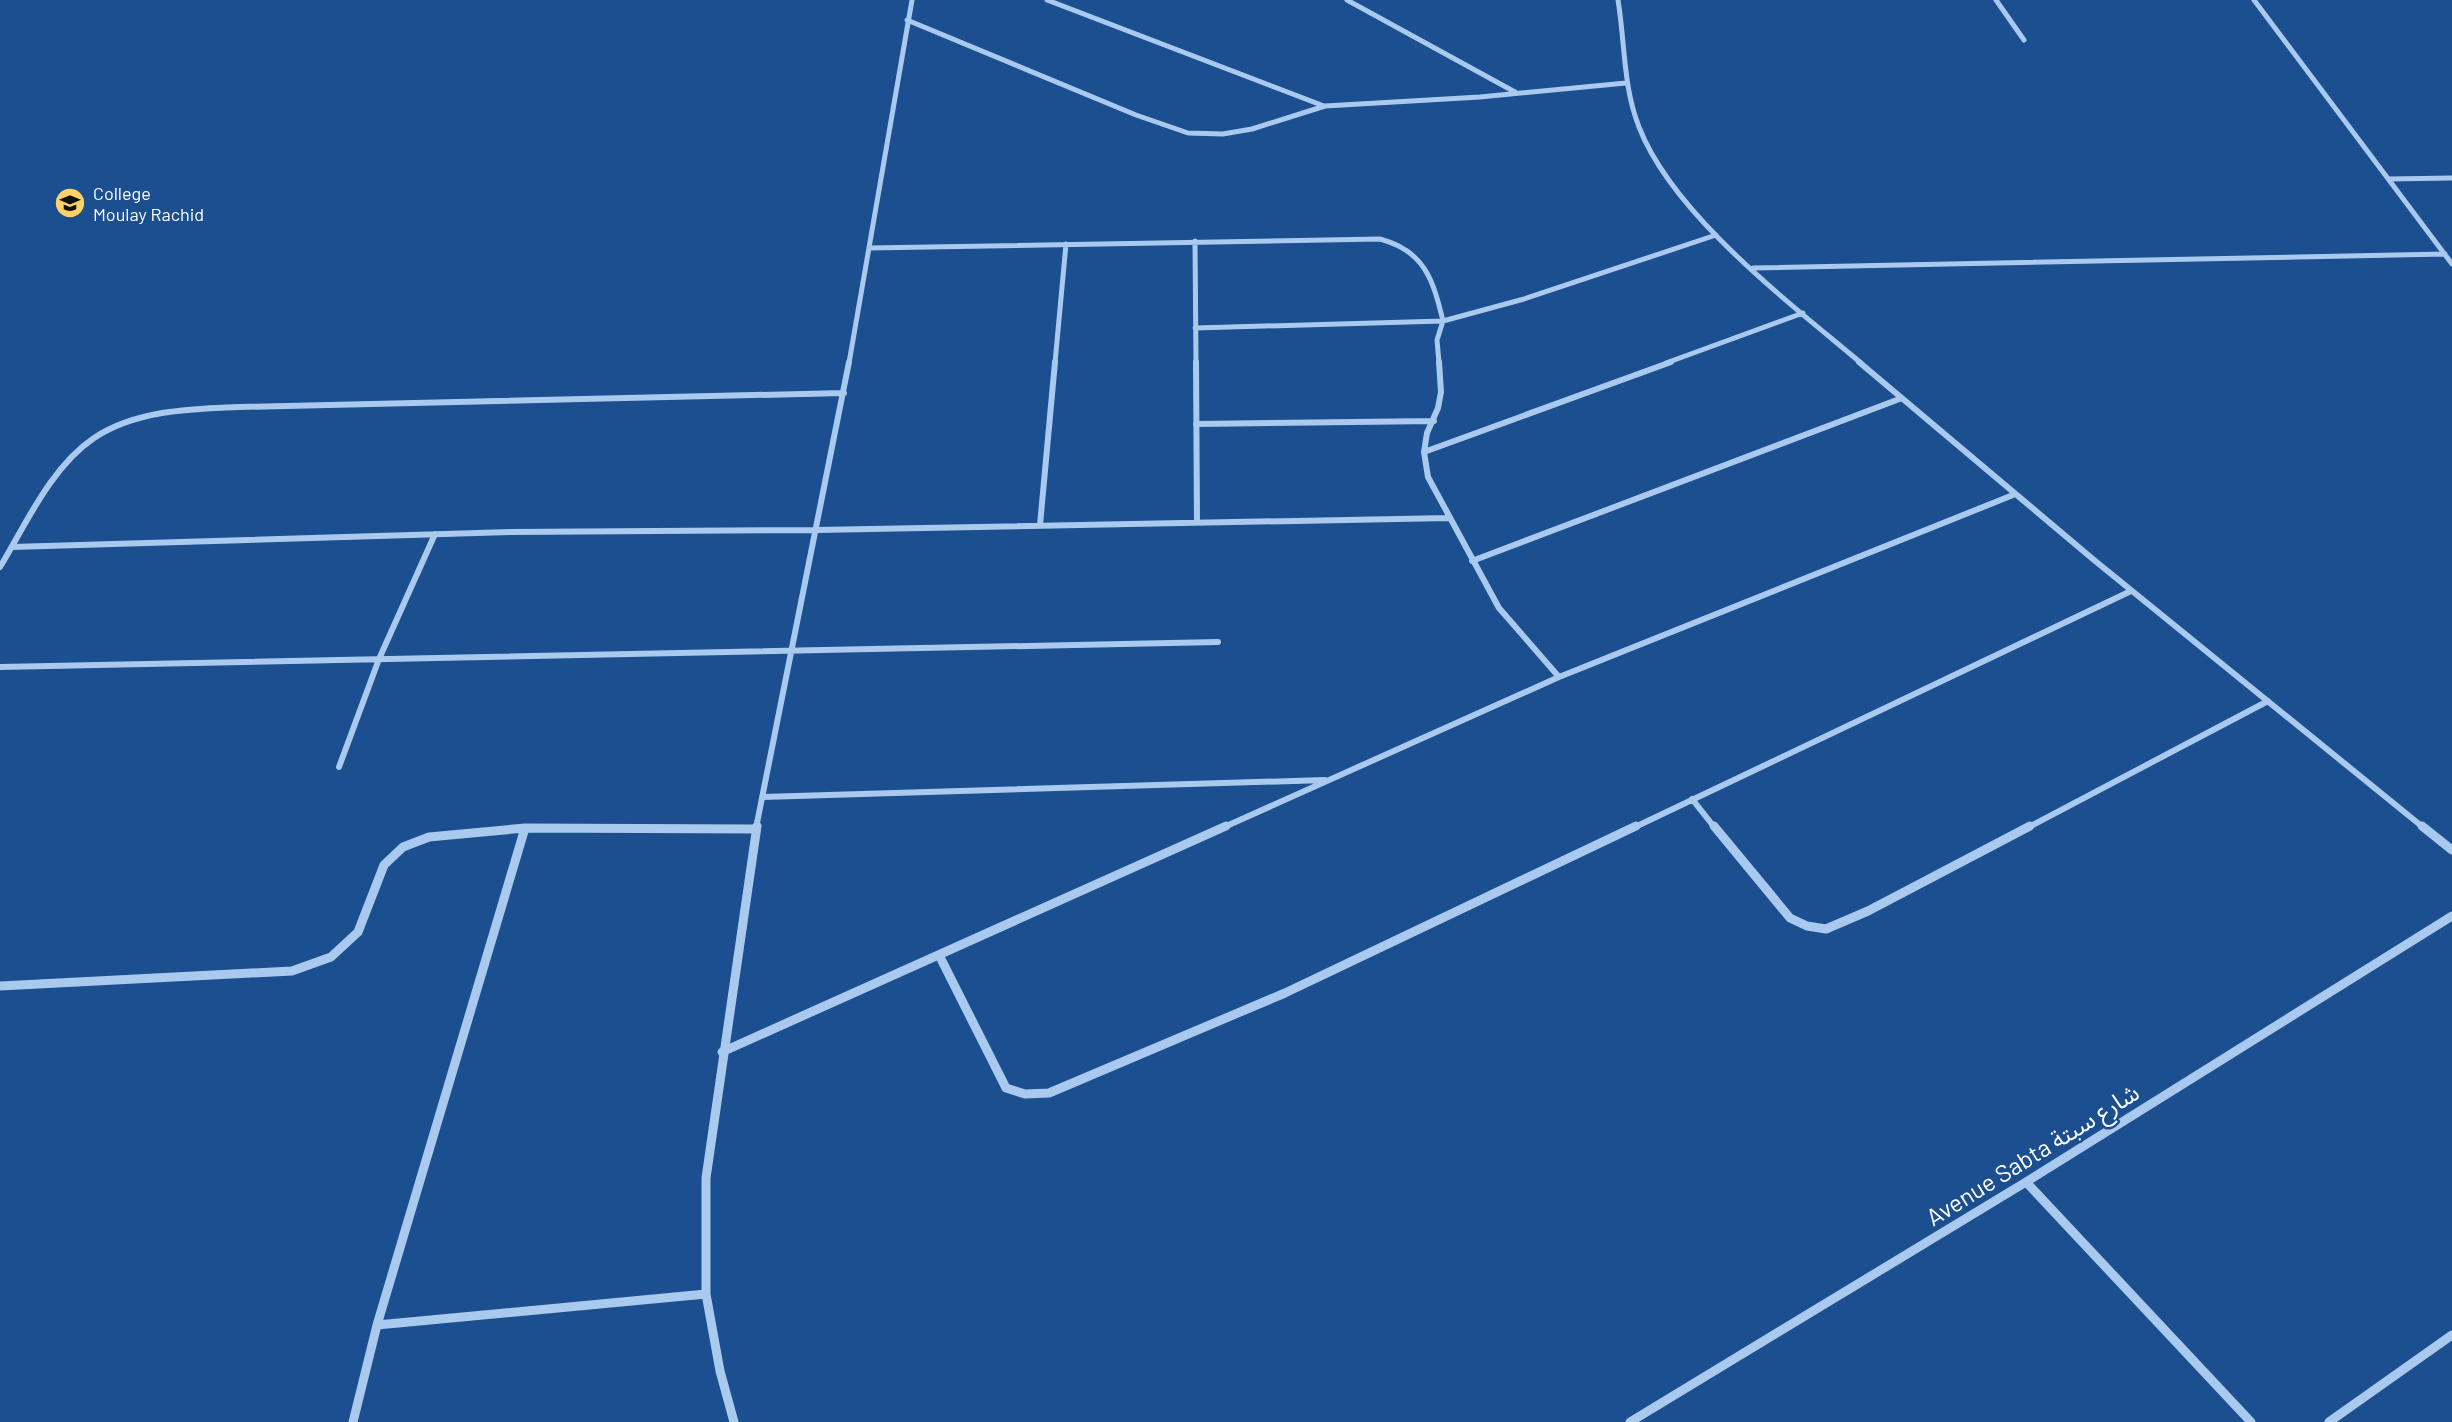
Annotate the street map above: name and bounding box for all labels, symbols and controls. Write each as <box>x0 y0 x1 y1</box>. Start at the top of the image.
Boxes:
place label: College Moulay Rachid <box>93 182 204 225</box>
school or university icon: College Moulay Rachid <box>53 186 87 220</box>
street label: Avenue Sabta شارع سبتة <box>1920 1077 2146 1235</box>

